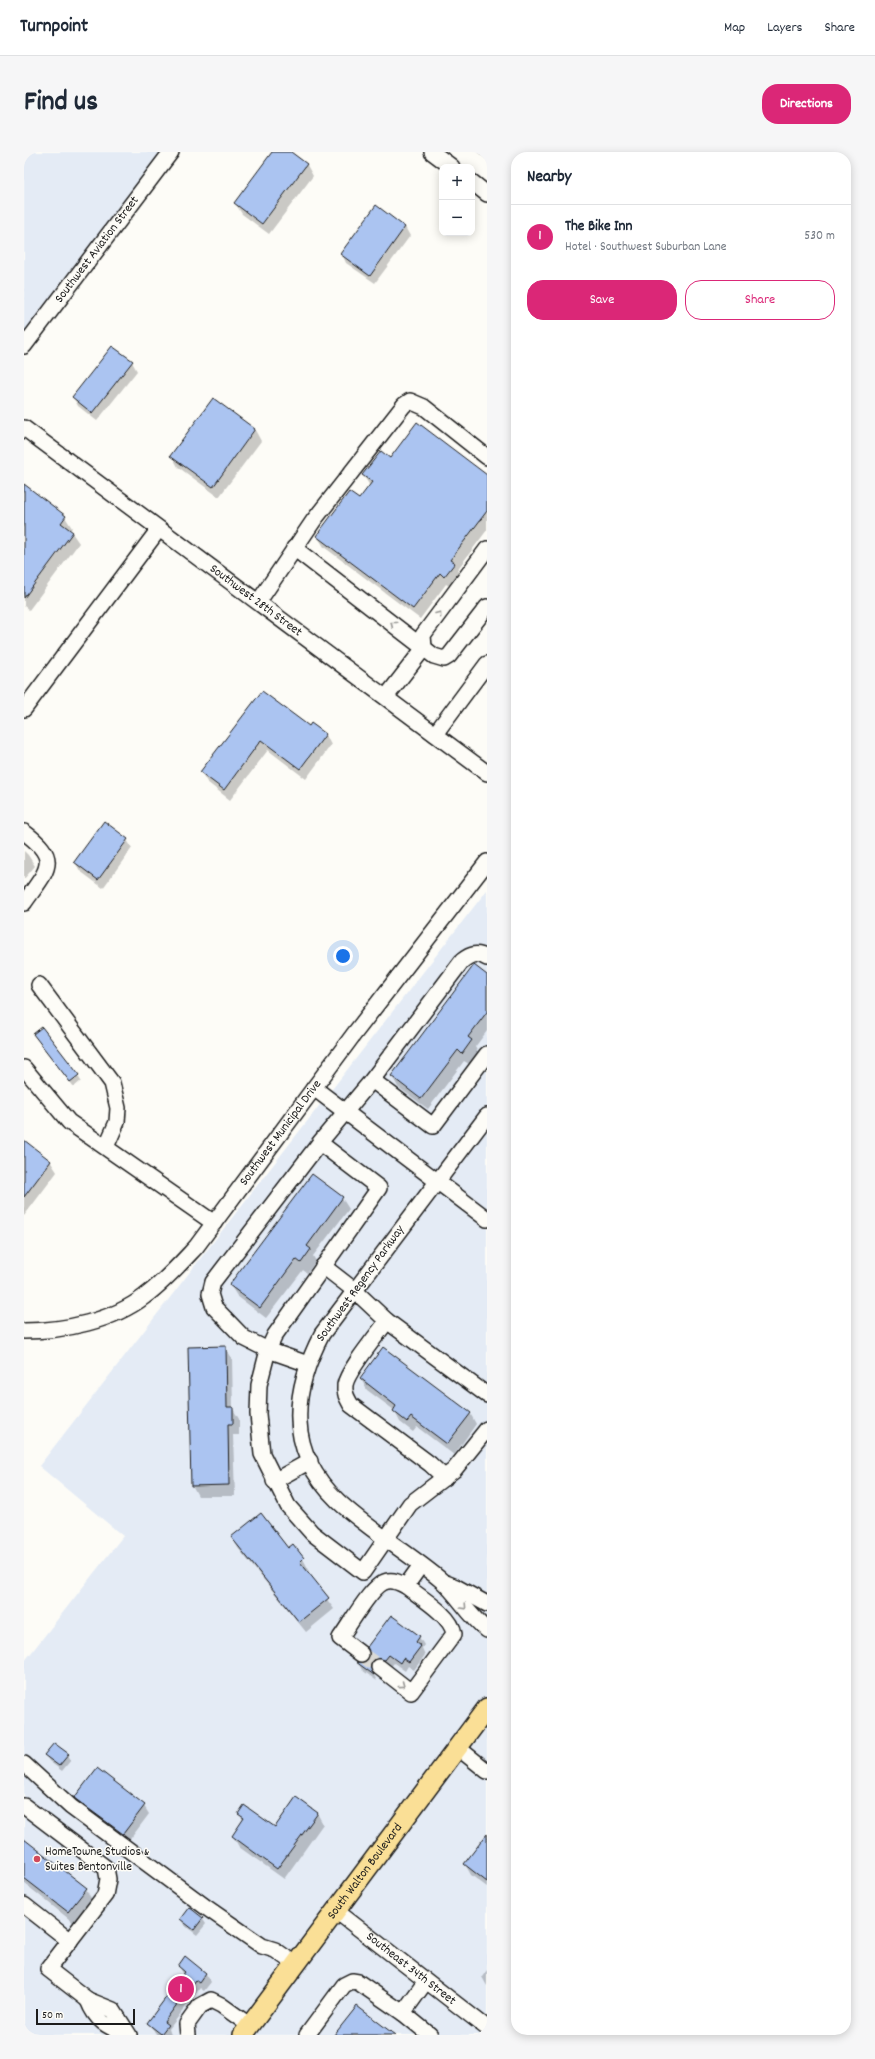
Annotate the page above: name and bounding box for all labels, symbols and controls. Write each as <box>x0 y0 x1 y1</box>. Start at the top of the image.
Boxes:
text: Turnpoint <box>20 14 88 41</box>
text: Map <box>724 18 745 38</box>
text: Layers <box>767 18 802 38</box>
text: Share <box>824 18 855 38</box>
text: Find us <box>24 84 98 124</box>
button: Directions <box>762 84 851 124</box>
map controls <box>439 164 475 236</box>
button: + <box>439 164 475 200</box>
text: Nearby <box>527 166 571 190</box>
street label: Southwest Aviation Street <box>50 192 144 307</box>
button: − <box>439 200 475 236</box>
text: The Bike Inn <box>565 216 632 238</box>
text: 1 <box>539 227 541 246</box>
text: 530 m <box>804 227 835 246</box>
text: Hotel · Southwest Suburban Lane <box>565 238 726 257</box>
button: Save <box>527 280 677 320</box>
button: Share <box>685 280 835 320</box>
street label: Southwest 28th Street <box>205 560 306 642</box>
one-way arrow <box>434 612 441 619</box>
one-way arrow <box>390 622 397 629</box>
your location <box>333 946 353 966</box>
street label: Southwest Municipal Drive <box>235 1076 327 1190</box>
street label: Southwest Regency Parkway <box>312 1221 410 1346</box>
one-way arrow <box>459 1602 467 1610</box>
one-way arrow <box>398 1680 405 1687</box>
street label: South Walton Boulevard <box>323 1819 407 1924</box>
place label: HomeTowne Studios & Suites Bentonville <box>45 1843 150 1877</box>
marker: HomeTowne Studios & Suites Bentonville <box>32 1854 42 1864</box>
street label: Southeast 34th Street <box>362 1928 460 2010</box>
pin: 1 <box>168 1974 194 2004</box>
scale bar <box>36 2007 135 2026</box>
text: 50 m <box>42 2008 63 2024</box>

